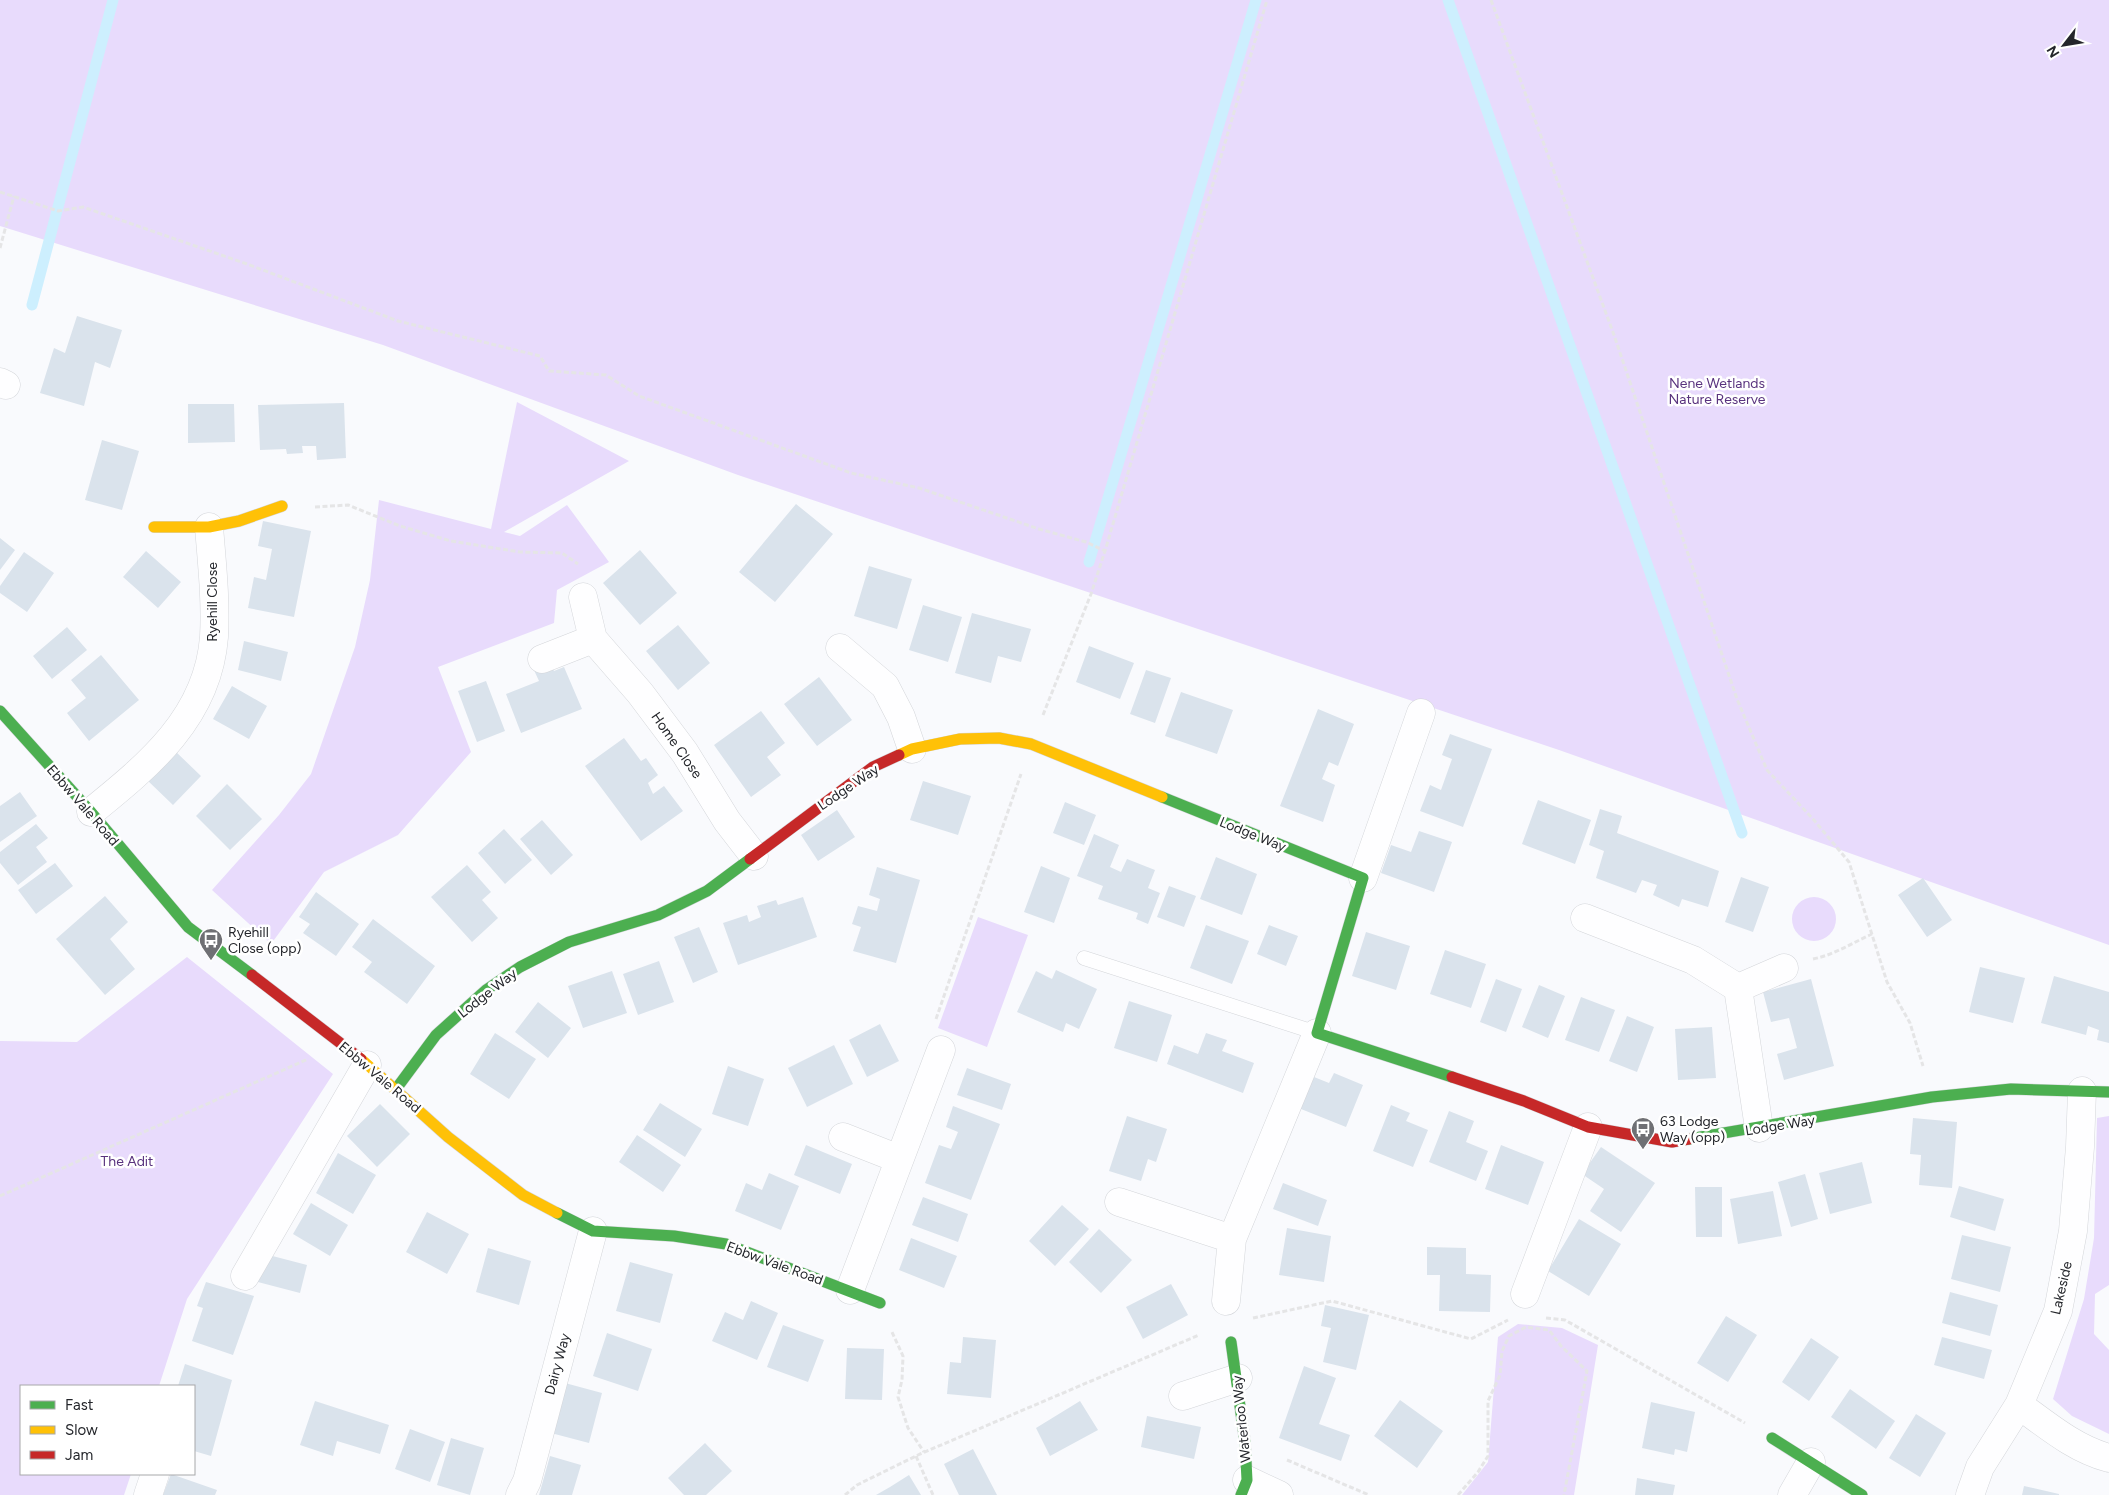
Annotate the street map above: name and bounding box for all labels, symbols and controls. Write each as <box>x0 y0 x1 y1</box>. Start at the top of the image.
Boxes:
north arrow <box>2039 20 2089 70</box>
text: N <box>2043 42 2063 60</box>
park label: Nene Wetlands Nature Reserve <box>1669 375 1766 408</box>
street label: Ryehill Close <box>204 562 221 642</box>
street label: Home Close <box>648 709 706 782</box>
street label: Lodge Way <box>814 760 883 814</box>
street label: Ebbw Vale Road <box>43 761 122 849</box>
street label: Lodge Way <box>1217 813 1289 856</box>
place label: Ryehill Close (opp) <box>228 924 301 957</box>
bus stop icon: Ryehill Close (opp) <box>198 927 224 961</box>
street label: Lodge Way <box>454 965 521 1022</box>
street label: Ebbw Vale Road <box>335 1038 424 1117</box>
street label: Lodge Way <box>1744 1112 1817 1139</box>
place label: 63 Lodge Way (opp) <box>1660 1113 1725 1146</box>
bus stop icon: 63 Lodge Way (opp) <box>1630 1116 1656 1150</box>
park label: The Adit <box>101 1153 153 1170</box>
street label: Ebbw Vale Road <box>724 1238 825 1289</box>
street label: Lakeside <box>2047 1259 2076 1316</box>
street label: Dairy Way <box>541 1331 574 1397</box>
street label: Waterloo Way <box>1228 1374 1255 1463</box>
legend <box>20 1385 195 1475</box>
text: Fast <box>65 1396 94 1414</box>
text: Slow <box>65 1421 98 1439</box>
text: Jam <box>65 1446 93 1464</box>

